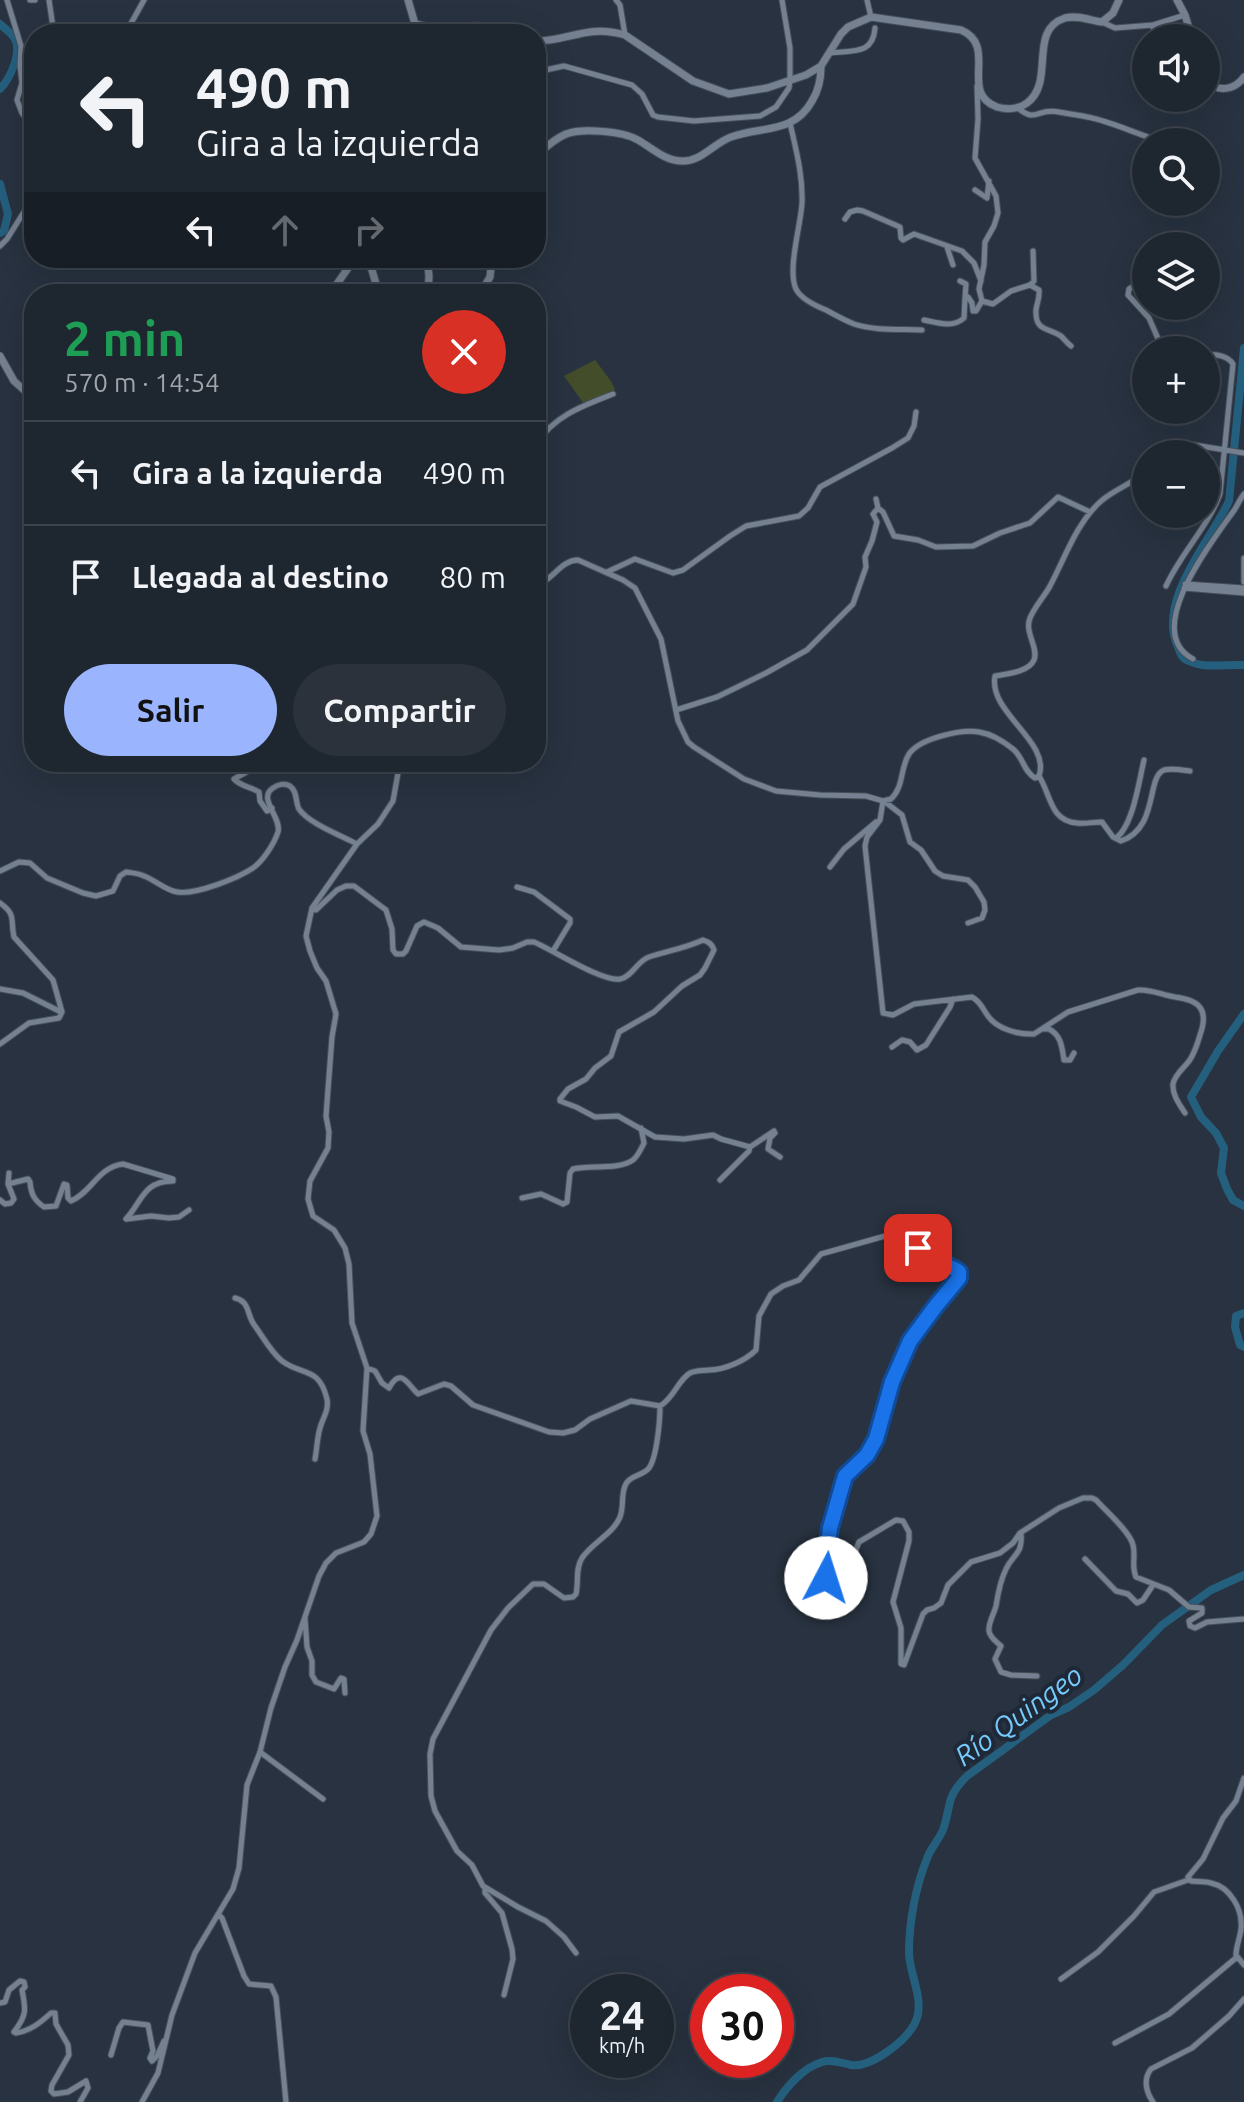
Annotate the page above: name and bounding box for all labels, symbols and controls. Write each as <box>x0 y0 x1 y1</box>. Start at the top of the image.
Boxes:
map controls <box>1132 24 1220 528</box>
button: sound <box>1132 24 1220 112</box>
icon: left <box>64 56 168 160</box>
text: 490 m <box>196 56 352 119</box>
text: Gira a la izquierda <box>196 122 480 163</box>
button: search <box>1132 128 1220 216</box>
icon: left <box>179 208 223 252</box>
icon: ahead <box>263 208 307 252</box>
icon: right <box>347 208 391 252</box>
button: layers <box>1132 232 1220 320</box>
button: close <box>422 310 506 394</box>
text: 2 min <box>64 311 185 365</box>
button: + <box>1132 336 1220 424</box>
text: 570 m · 14:54 <box>64 368 220 397</box>
button: − <box>1132 440 1220 528</box>
icon: left <box>64 451 108 495</box>
text: Gira a la izquierda <box>132 456 383 490</box>
text: 490 m <box>422 456 506 490</box>
icon: arrive <box>64 555 108 599</box>
text: Llegada al destino <box>132 560 389 594</box>
text: 80 m <box>439 560 506 594</box>
button: Salir <box>64 664 277 756</box>
button: Compartir <box>293 664 506 756</box>
pin <box>884 1214 952 1282</box>
icon: arrive <box>896 1226 940 1270</box>
position arrow <box>784 1536 868 1620</box>
water label: Río Quingeo <box>949 1659 1088 1772</box>
speed limit sign: 30 <box>690 1974 794 2078</box>
text: 24 <box>599 1993 645 2038</box>
text: km/h <box>599 2034 645 2057</box>

